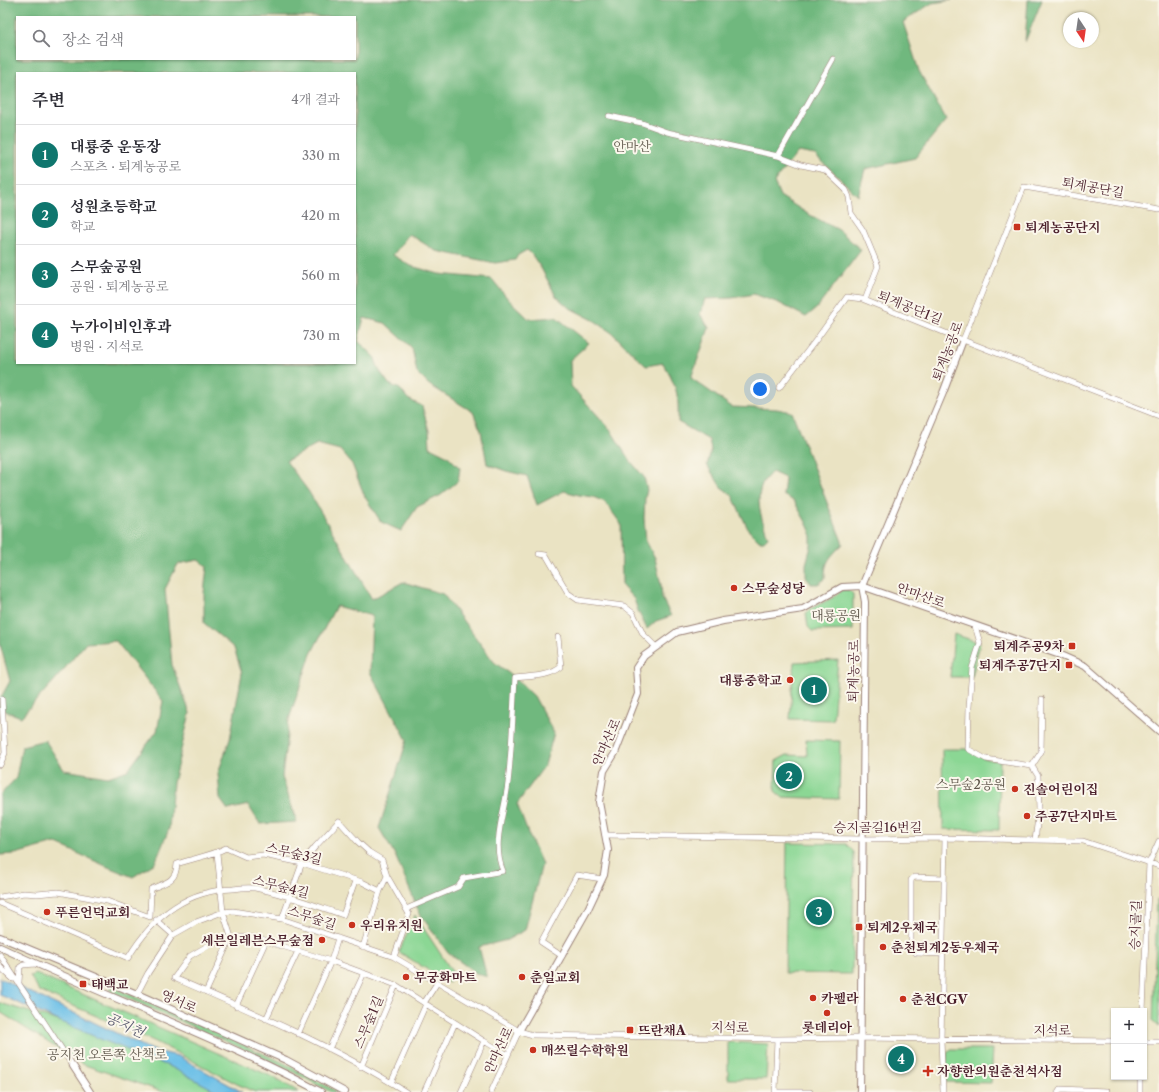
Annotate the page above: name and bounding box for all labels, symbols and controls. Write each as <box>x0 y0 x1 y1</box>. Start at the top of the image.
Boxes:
north arrow <box>1063 12 1099 48</box>
search box <box>16 16 356 60</box>
icon: search <box>30 27 52 49</box>
text: 장소 검색 <box>62 30 124 49</box>
text: 주변 <box>32 90 65 110</box>
text: 4개 결과 <box>291 91 340 107</box>
text: 대룡중 운동장 <box>70 137 161 156</box>
park label: 안마산 <box>613 138 651 154</box>
text: 1 <box>42 147 48 163</box>
text: 330 m <box>302 147 340 163</box>
text: 스포츠 · 퇴계농공로 <box>70 158 181 174</box>
street label: 퇴계공단길 <box>1061 174 1125 200</box>
text: 성원초등학교 <box>70 197 157 216</box>
text: 2 <box>41 207 49 223</box>
text: 420 m <box>301 207 340 223</box>
text: 학교 <box>70 218 95 234</box>
place label: 퇴계농공단지 <box>1025 219 1100 235</box>
marker: 퇴계농공단지 <box>1012 222 1022 232</box>
text: 스무숲공원 <box>70 257 142 276</box>
text: 3 <box>41 267 49 283</box>
text: 560 m <box>302 267 340 283</box>
text: 공원 · 퇴계농공로 <box>70 278 169 294</box>
street label: 퇴계공단1길 <box>875 287 945 327</box>
text: 누가이비인후과 <box>70 317 171 336</box>
street label: 퇴계농공로 <box>928 318 966 383</box>
text: 4 <box>41 327 49 343</box>
text: 730 m <box>303 327 340 343</box>
text: 병원 · 지석로 <box>70 338 143 354</box>
your location <box>750 379 770 399</box>
street label: 안마산로 <box>895 579 948 611</box>
place label: 스무숲성당 <box>742 580 805 596</box>
marker: 스무숲성당 <box>729 583 739 593</box>
park label: 대룡공원 <box>811 607 861 623</box>
place label: 퇴계주공9차 <box>993 638 1064 654</box>
street label: 퇴계농공로 <box>844 639 862 703</box>
marker: 퇴계주공9차 <box>1067 641 1077 651</box>
place label: 퇴계주공7단지 <box>979 657 1061 673</box>
marker: 퇴계주공7단지 <box>1064 660 1074 670</box>
place label: 대룡중학교 <box>719 672 782 688</box>
marker: 대룡중학교 <box>785 675 795 685</box>
pin: 1 <box>801 675 827 705</box>
street label: 안마산로 <box>588 715 624 768</box>
pin: 2 <box>776 761 802 791</box>
park label: 스무숲2공원 <box>936 776 1006 792</box>
place label: 진솔어린이집 <box>1023 781 1098 797</box>
marker: 진솔어린이집 <box>1010 784 1020 794</box>
place label: 주공7단지마트 <box>1035 808 1118 824</box>
marker: 주공7단지마트 <box>1022 811 1032 821</box>
street label: 승지골길16번길 <box>834 819 922 835</box>
street label: 스무숲3길 <box>264 839 324 867</box>
street label: 스무숲4길 <box>251 871 311 901</box>
pin: 3 <box>806 897 832 927</box>
street label: 승지골길 <box>1126 900 1144 950</box>
street label: 스무숲길 <box>286 902 338 932</box>
place label: 푸른언덕교회 <box>55 904 130 920</box>
marker: 푸른언덕교회 <box>42 907 52 917</box>
place label: 우리유치원 <box>360 917 423 933</box>
place label: 퇴계2우체국 <box>867 919 938 935</box>
marker: 우리유치원 <box>347 920 357 930</box>
marker: 퇴계2우체국 <box>854 922 864 932</box>
place label: 세븐일레븐스무숲점 <box>201 932 314 948</box>
marker: 세븐일레븐스무숲점 <box>317 935 327 945</box>
place label: 춘천퇴계2동우체국 <box>891 939 1000 955</box>
marker: 춘천퇴계2동우체국 <box>878 942 888 952</box>
place label: 무궁화마트 <box>414 969 477 985</box>
place label: 춘일교회 <box>530 969 580 985</box>
marker: 무궁화마트 <box>401 972 411 982</box>
marker: 춘일교회 <box>517 972 527 982</box>
place label: 태백교 <box>91 976 129 992</box>
marker: 태백교 <box>78 979 88 989</box>
street label: 영서로 <box>159 986 200 1016</box>
place label: 카펠라 <box>821 990 859 1006</box>
place label: 춘천CGV <box>911 991 968 1007</box>
street label: 스무숲1길 <box>350 993 386 1051</box>
marker: 카펠라 <box>808 993 818 1003</box>
marker: 춘천CGV <box>898 994 908 1004</box>
marker: 롯데리아 <box>822 1008 832 1018</box>
map controls <box>1111 1008 1147 1080</box>
button: + <box>1111 1008 1147 1044</box>
water label: 공지천 <box>103 1009 149 1042</box>
street label: 지석로 <box>711 1019 749 1035</box>
place label: 롯데리아 <box>802 1019 853 1035</box>
place label: 뜨란채A <box>638 1022 687 1038</box>
street label: 지석로 <box>1033 1022 1071 1038</box>
street label: 안마산로 <box>480 1023 516 1076</box>
marker: 뜨란채A <box>625 1025 635 1035</box>
place label: 매쓰릴수학학원 <box>541 1042 629 1058</box>
pin: 4 <box>888 1044 914 1074</box>
button: − <box>1111 1044 1147 1080</box>
marker: 매쓰릴수학학원 <box>528 1045 538 1055</box>
park label: 공지천 오른쪽 산책로 <box>47 1046 167 1062</box>
place label: 자향한의원춘천석사점 <box>937 1063 1063 1079</box>
marker: 자향한의원춘천석사점 <box>922 1065 934 1077</box>

